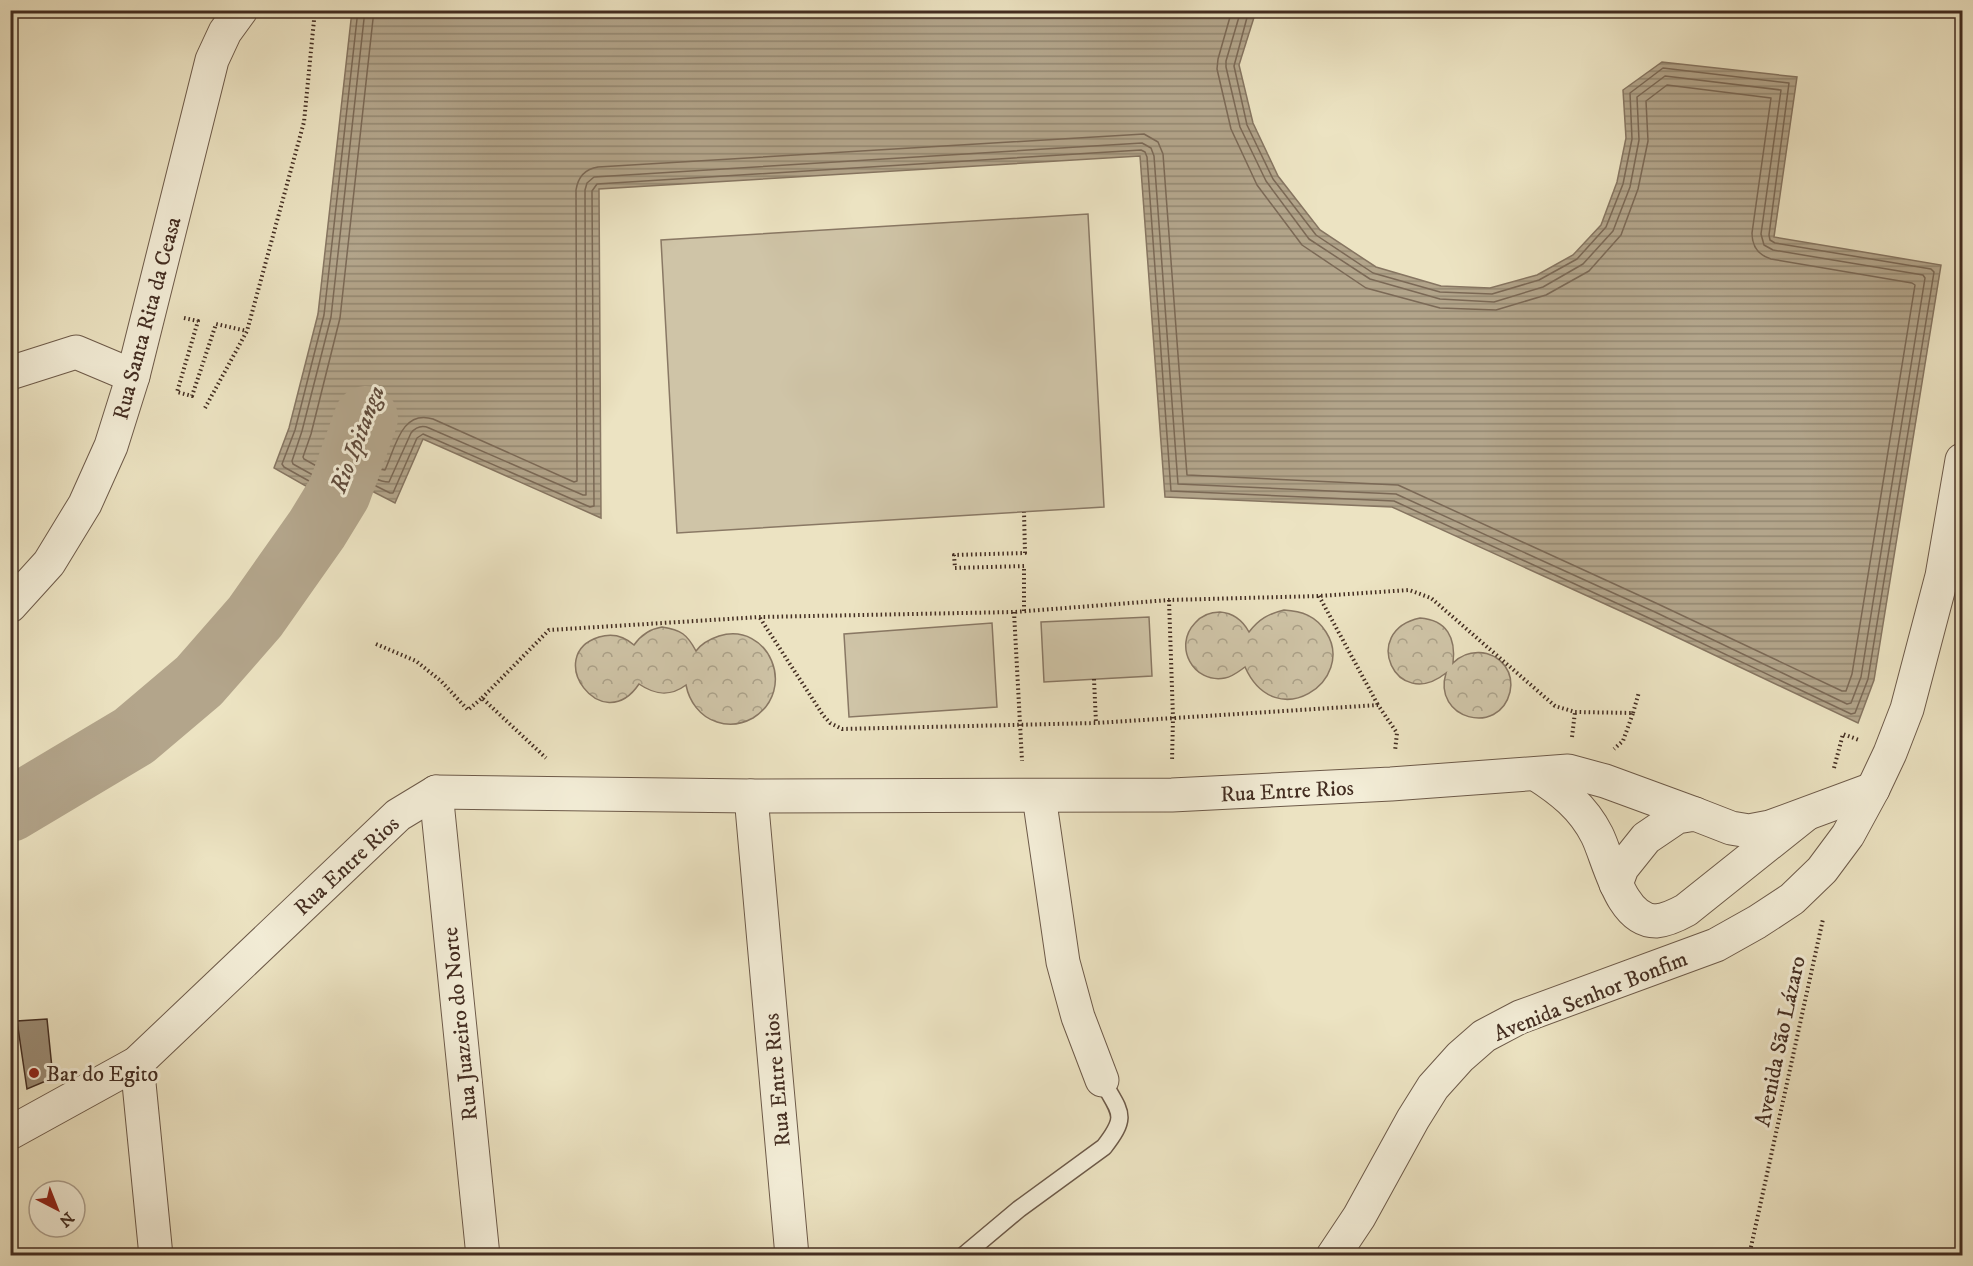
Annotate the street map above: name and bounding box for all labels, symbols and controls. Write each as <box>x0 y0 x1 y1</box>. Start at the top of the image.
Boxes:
street label: Rua Santa Rita da Ceasa <box>107 213 188 423</box>
water label: Rio Ipitanga <box>323 382 392 498</box>
street label: Rua Entre Rios <box>1220 775 1355 808</box>
street label: Rua Entre Rios <box>289 811 405 922</box>
street label: Rua Juazeiro do Norte <box>437 926 484 1122</box>
street label: Avenida Senhor Bonfim <box>1490 945 1691 1048</box>
street label: Avenida São Lázaro <box>1749 954 1812 1129</box>
street label: Rua Entre Rios <box>758 1012 797 1148</box>
place label: Bar do Egito <box>46 1061 158 1088</box>
marker: Bar do Egito <box>27 1066 41 1080</box>
north arrow <box>27 1179 87 1239</box>
text: N <box>55 1208 78 1231</box>

